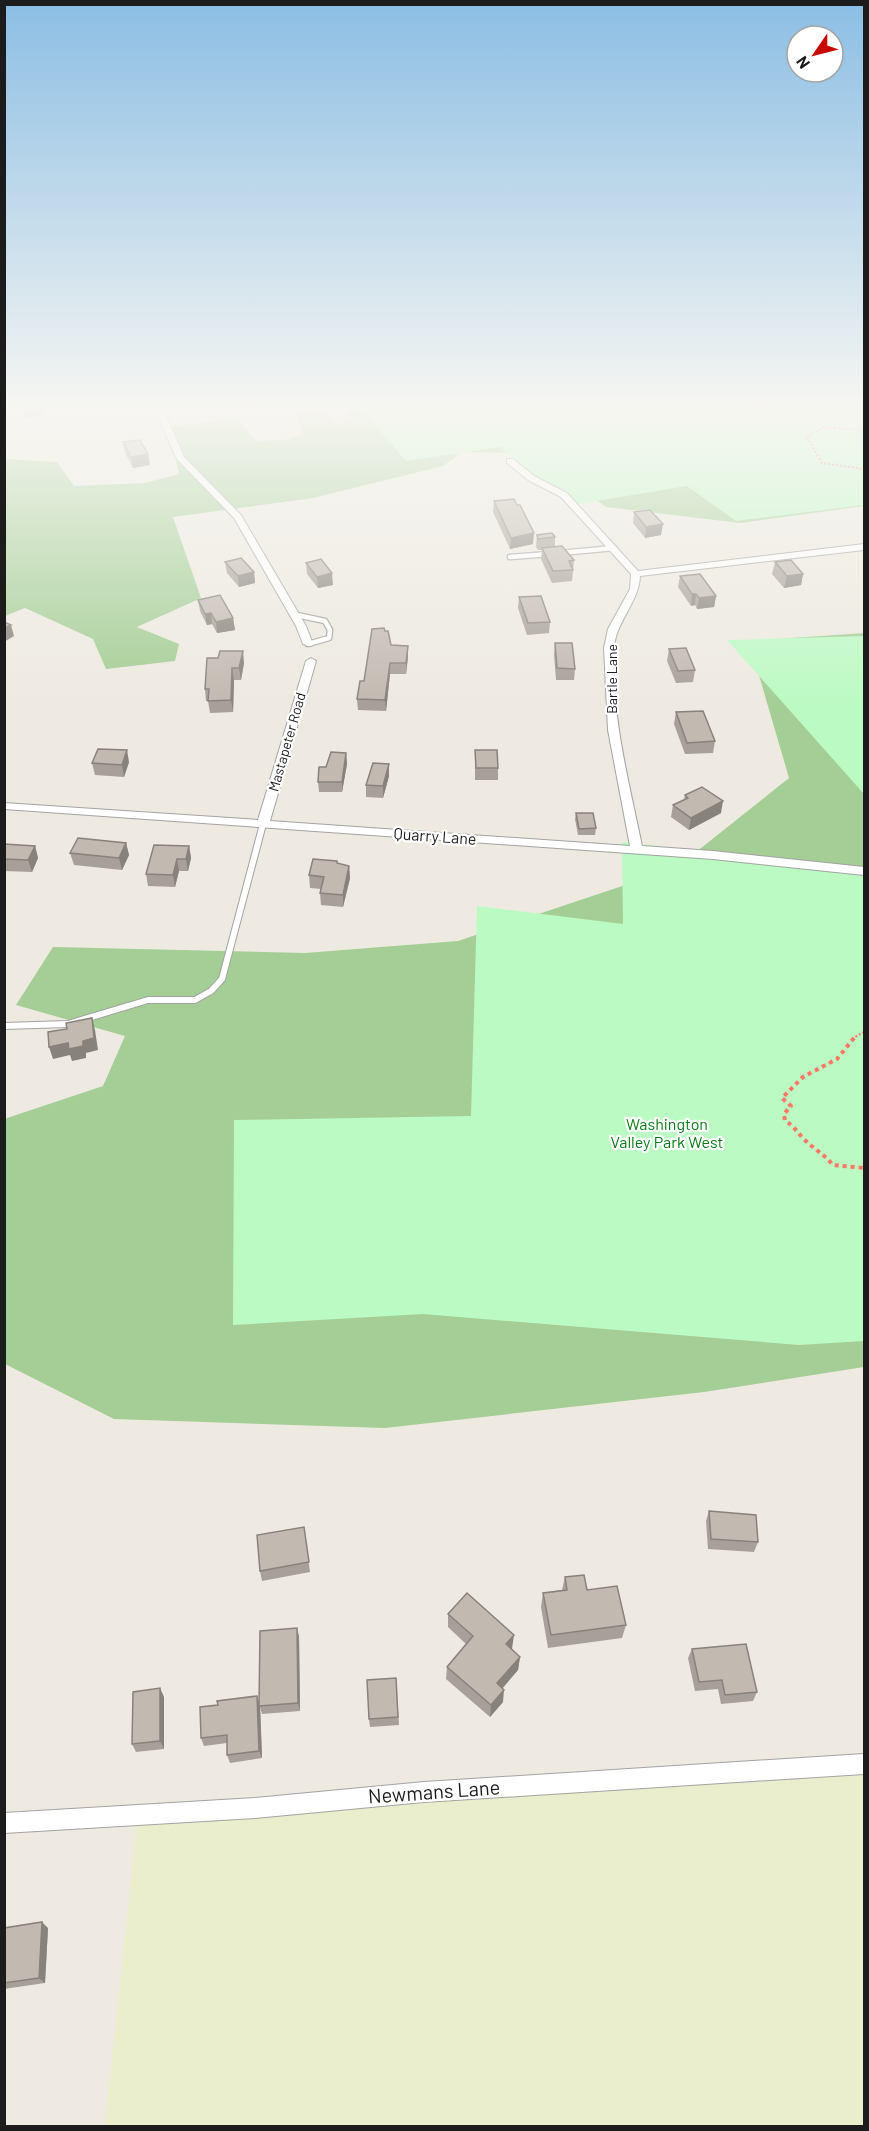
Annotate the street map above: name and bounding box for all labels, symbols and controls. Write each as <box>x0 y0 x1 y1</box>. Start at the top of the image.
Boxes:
north arrow <box>785 24 845 84</box>
text: N <box>791 53 813 73</box>
street label: Bartle Lane <box>603 644 620 714</box>
street label: Mastapeter Road <box>264 690 309 793</box>
street label: Quarry Lane <box>393 823 477 848</box>
park label: Washington Valley Park West <box>611 1114 723 1151</box>
street label: Newmans Lane <box>367 1774 501 1808</box>

